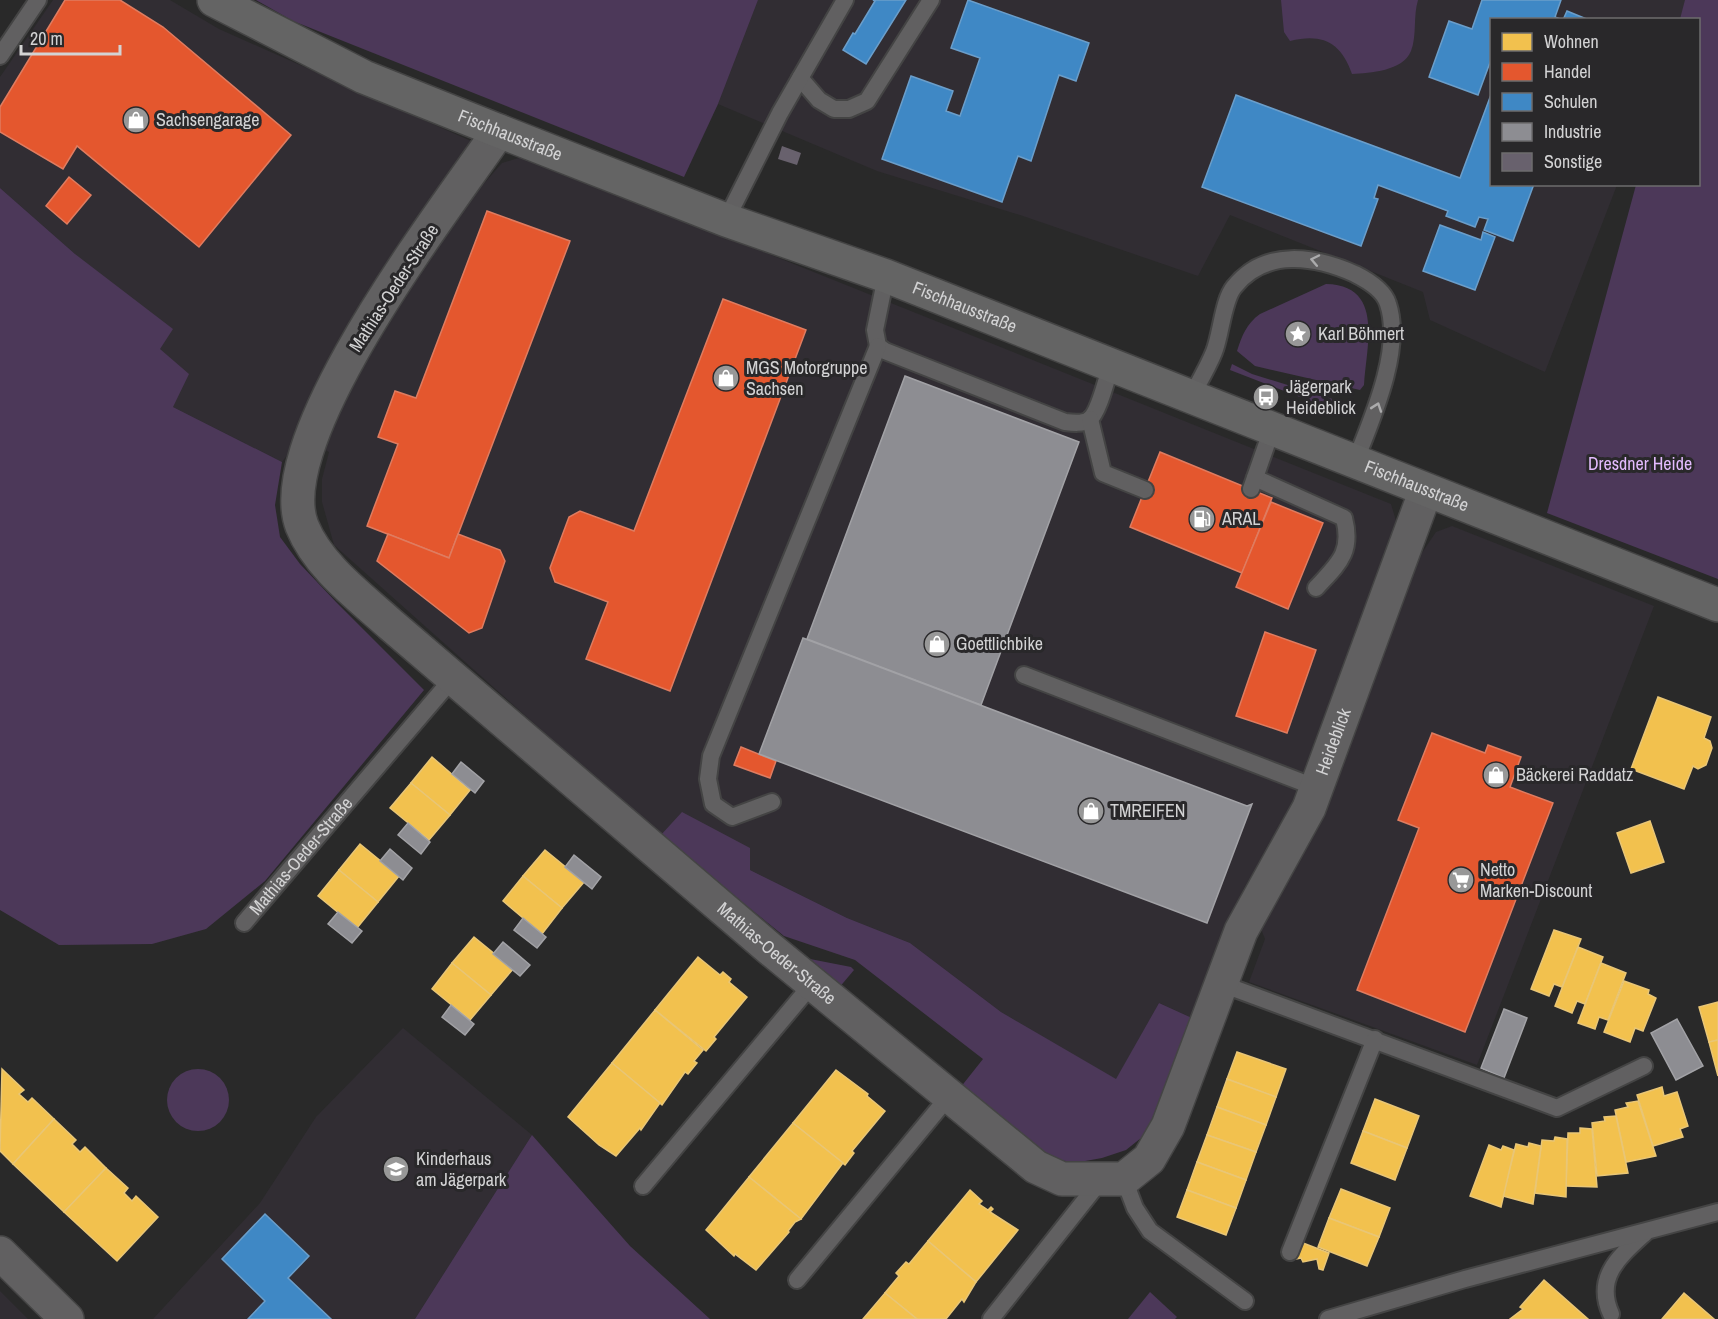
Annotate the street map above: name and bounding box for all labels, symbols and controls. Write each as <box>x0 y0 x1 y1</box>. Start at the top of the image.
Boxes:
scale bar <box>21 18 120 56</box>
legend <box>1490 18 1700 186</box>
text: 20 m <box>30 26 63 51</box>
text: Wohnen <box>1544 29 1599 54</box>
text: Handel <box>1544 59 1591 84</box>
text: Schulen <box>1544 89 1597 114</box>
street label: Fischhausstraße <box>455 103 566 167</box>
shop icon: Sachsengarage <box>121 105 151 135</box>
place label: Sachsengarage <box>156 107 259 132</box>
text: Industrie <box>1544 119 1601 144</box>
text: Sonstige <box>1544 149 1602 174</box>
street label: Mathias-Oeder-Straße <box>343 219 444 356</box>
one-way arrow <box>1310 254 1320 267</box>
street label: Fischhausstraße <box>909 275 1021 339</box>
place icon: Karl Böhmert <box>1283 319 1313 349</box>
place label: Karl Böhmert <box>1318 321 1404 346</box>
place label: MGS Motorgruppe Sachsen <box>746 355 867 401</box>
shop icon: MGS Motorgruppe Sachsen <box>711 363 741 393</box>
place label: Jägerpark Heideblick <box>1286 374 1356 420</box>
bus stop icon: Jägerpark Heideblick <box>1251 382 1281 412</box>
one-way arrow <box>1369 402 1382 413</box>
park label: Dresdner Heide <box>1588 451 1692 476</box>
street label: Fischhausstraße <box>1361 454 1473 517</box>
fuel station icon: ARAL <box>1187 504 1217 534</box>
place label: ARAL <box>1221 506 1261 531</box>
shop icon: Goettlichbike <box>922 629 952 659</box>
place label: Goettlichbike <box>956 631 1043 656</box>
street label: Heideblick <box>1309 704 1357 779</box>
shop icon: Bäckerei Raddatz <box>1481 760 1511 790</box>
place label: Bäckerei Raddatz <box>1516 762 1633 787</box>
street label: Mathias-Oeder-Straße <box>243 791 358 920</box>
shop icon: TMREIFEN <box>1076 796 1106 826</box>
place label: TMREIFEN <box>1110 798 1185 823</box>
place label: Netto Marken-Discount <box>1480 857 1592 903</box>
supermarket icon: Netto Marken-Discount <box>1446 865 1476 895</box>
street label: Mathias-Oeder-Straße <box>712 896 842 1010</box>
place label: Kinderhaus am Jägerpark <box>416 1146 507 1192</box>
school or university icon: Kinderhaus am Jägerpark <box>381 1154 411 1184</box>

